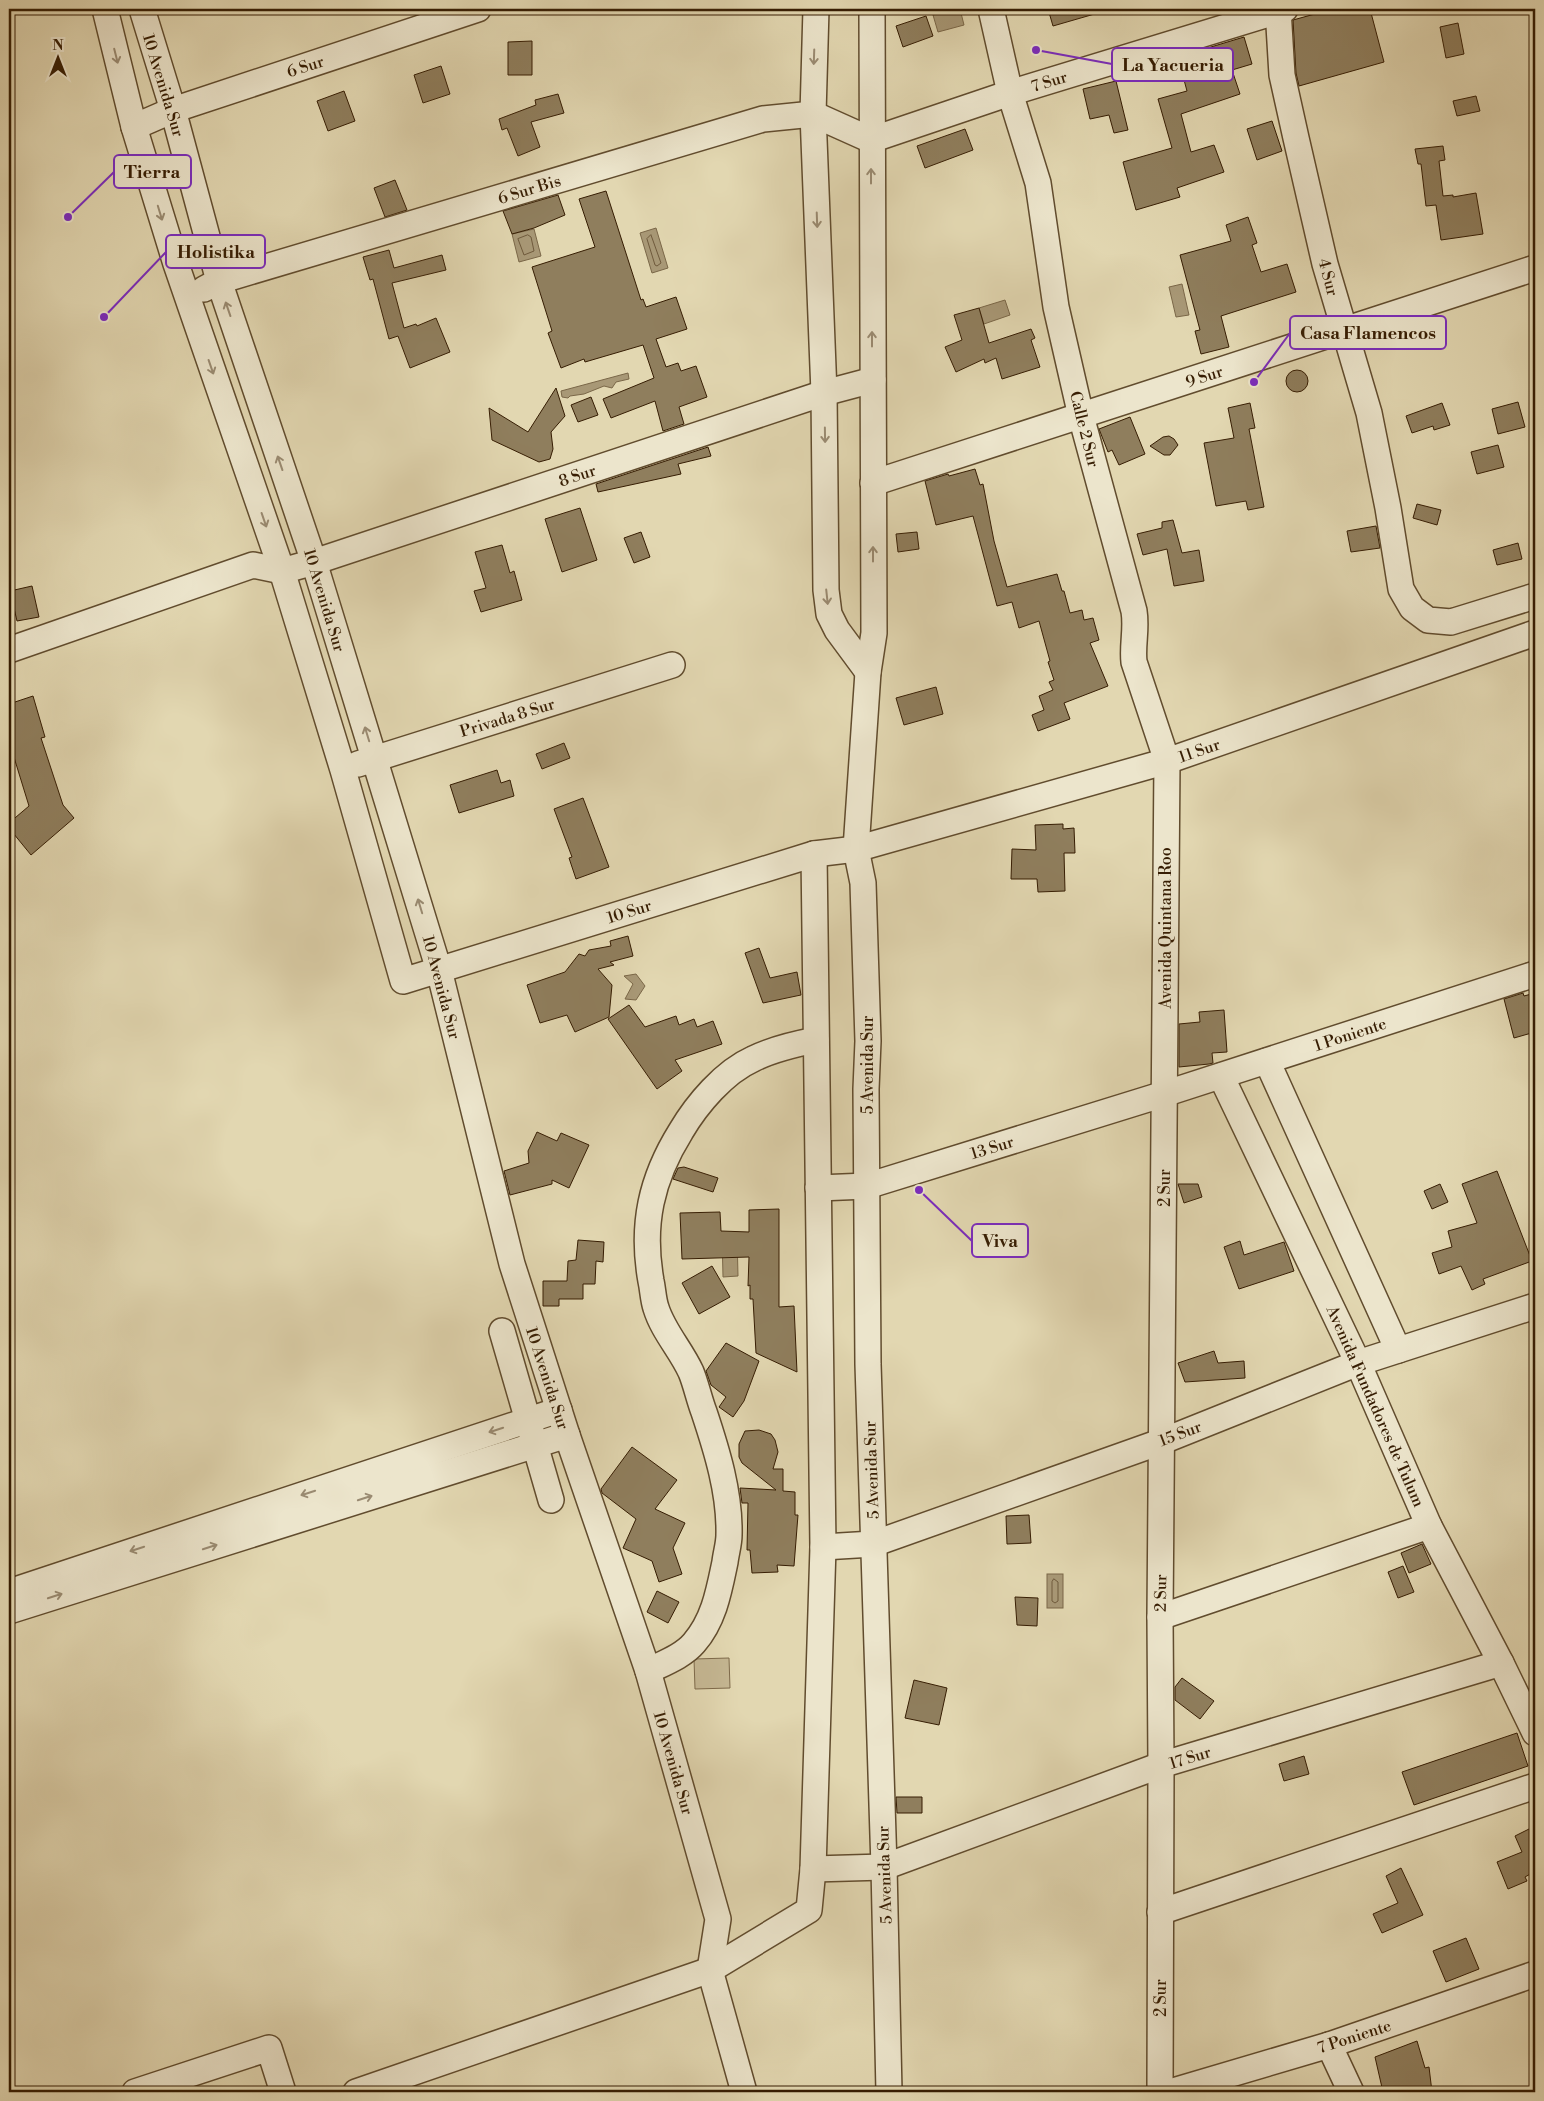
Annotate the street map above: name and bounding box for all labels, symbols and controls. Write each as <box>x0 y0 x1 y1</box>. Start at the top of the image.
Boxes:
street label: 10 Avenida Sur <box>138 31 188 139</box>
north arrow <box>32 32 82 82</box>
text: N <box>52 37 64 55</box>
one-way arrow <box>112 48 121 64</box>
callout: La Yacueria <box>1112 48 1233 81</box>
one-way arrow <box>810 49 819 65</box>
street label: 6 Sur <box>284 52 327 82</box>
text: La Yacueria <box>1122 54 1224 77</box>
street label: 7 Sur <box>1029 67 1070 97</box>
callout: Tierra <box>114 155 191 188</box>
text: Tierra <box>124 161 181 184</box>
one-way arrow <box>867 168 876 184</box>
street label: 6 Sur Bis <box>495 171 563 209</box>
one-way arrow <box>156 204 165 220</box>
one-way arrow <box>813 212 822 228</box>
callout: Holistika <box>166 235 265 268</box>
text: Holistika <box>177 241 255 264</box>
street label: 4 Sur <box>1313 256 1343 298</box>
one-way arrow <box>223 302 232 317</box>
callout: Casa Flamencos <box>1290 316 1446 349</box>
text: Casa Flamencos <box>1300 322 1436 345</box>
one-way arrow <box>867 331 877 347</box>
one-way arrow <box>207 359 216 374</box>
street label: 9 Sur <box>1183 362 1226 392</box>
street label: Calle 2 Sur <box>1065 389 1103 469</box>
one-way arrow <box>820 426 830 442</box>
one-way arrow <box>275 455 284 471</box>
street label: 8 Sur <box>556 460 599 491</box>
one-way arrow <box>260 512 269 528</box>
street label: 10 Avenida Sur <box>299 546 349 654</box>
one-way arrow <box>868 546 878 562</box>
one-way arrow <box>822 589 832 605</box>
street label: Privada 8 Sur <box>457 694 557 742</box>
one-way arrow <box>361 727 371 743</box>
street label: 11 Sur <box>1176 734 1223 767</box>
street label: Avenida Quintana Roo <box>1156 847 1176 1010</box>
street label: 10 Sur <box>605 896 654 928</box>
one-way arrow <box>414 899 424 915</box>
street label: 10 Avenida Sur <box>418 933 465 1042</box>
street label: 1 Poniente <box>1312 1014 1389 1056</box>
street label: 5 Avenida Sur <box>858 1016 878 1114</box>
street label: 13 Sur <box>968 1132 1016 1164</box>
street label: 2 Sur <box>1155 1169 1175 1207</box>
callout: Viva <box>972 1224 1028 1257</box>
text: Viva <box>981 1230 1018 1253</box>
street label: Avenida Fundadores de Tulum <box>1321 1302 1429 1510</box>
street label: 10 Avenida Sur <box>521 1324 573 1432</box>
street label: 15 Sur <box>1156 1417 1205 1451</box>
street label: 5 Avenida Sur <box>860 1420 884 1520</box>
one-way arrow <box>488 1426 504 1436</box>
one-way arrow <box>301 1488 317 1498</box>
one-way arrow <box>357 1493 372 1502</box>
one-way arrow <box>202 1542 218 1551</box>
one-way arrow <box>130 1545 146 1554</box>
street label: 2 Sur <box>1151 1574 1171 1612</box>
one-way arrow <box>47 1591 63 1600</box>
street label: 10 Avenida Sur <box>649 1709 697 1817</box>
street label: 17 Sur <box>1167 1742 1214 1774</box>
street label: 5 Avenida Sur <box>873 1825 897 1925</box>
street label: 2 Sur <box>1151 1979 1171 2017</box>
street label: 7 Poniente <box>1315 2016 1394 2058</box>

